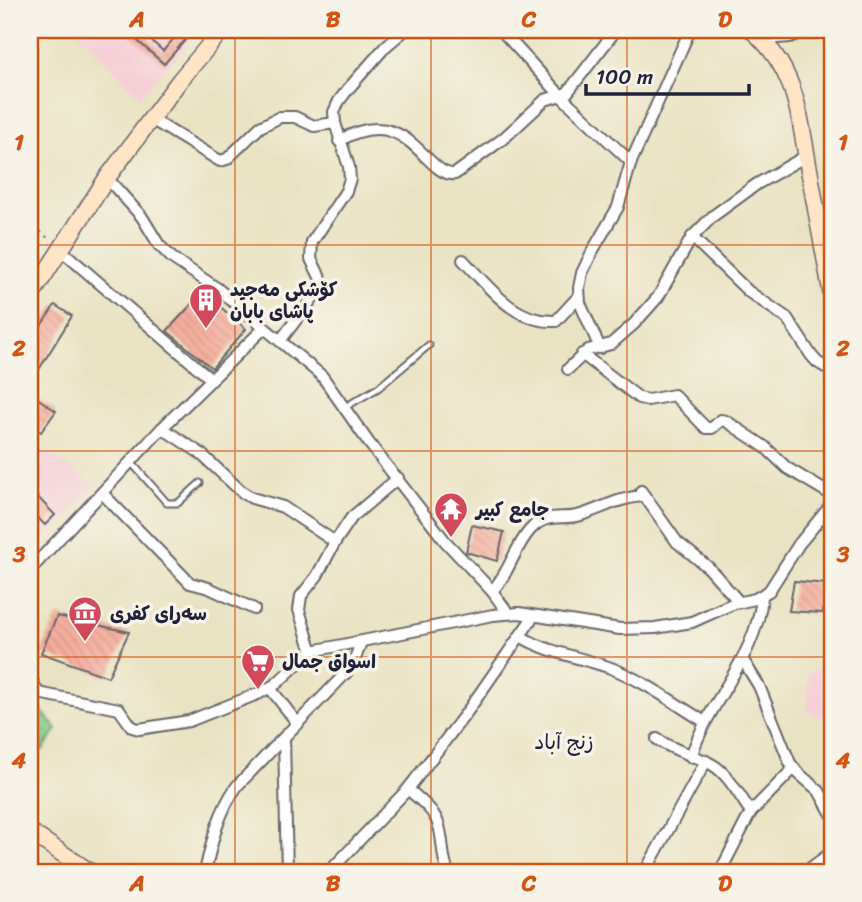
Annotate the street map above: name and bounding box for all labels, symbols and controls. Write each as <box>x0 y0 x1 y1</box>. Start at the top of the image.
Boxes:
text: A <box>128 0 145 40</box>
text: B <box>326 0 341 40</box>
text: C <box>521 0 537 40</box>
text: D <box>718 0 733 40</box>
scale bar <box>586 52 748 96</box>
text: 100 m <box>596 58 653 96</box>
text: 1 <box>14 122 24 163</box>
text: 1 <box>838 122 848 163</box>
place label: کۆشکی مەجید پاشای بابان <box>230 273 338 328</box>
building icon: کۆشکی مەجید پاشای بابان <box>187 281 225 330</box>
text: 2 <box>11 328 26 369</box>
text: 2 <box>835 328 850 369</box>
temple icon: جامع كبير <box>432 490 470 539</box>
place label: جامع كبير <box>474 493 549 526</box>
text: 3 <box>12 534 26 575</box>
text: 3 <box>836 534 850 575</box>
museum icon: سەرای کفری <box>66 594 104 643</box>
place label: سەرای کفری <box>110 597 207 630</box>
supermarket icon: اسواق جمال <box>239 642 277 691</box>
place label: اسواق جمال <box>282 645 376 678</box>
district label: زنج آباد <box>534 723 594 761</box>
text: 4 <box>11 740 27 781</box>
text: 4 <box>835 740 851 781</box>
text: A <box>128 863 145 902</box>
text: B <box>326 863 341 902</box>
text: C <box>521 863 537 902</box>
text: D <box>718 863 733 902</box>

